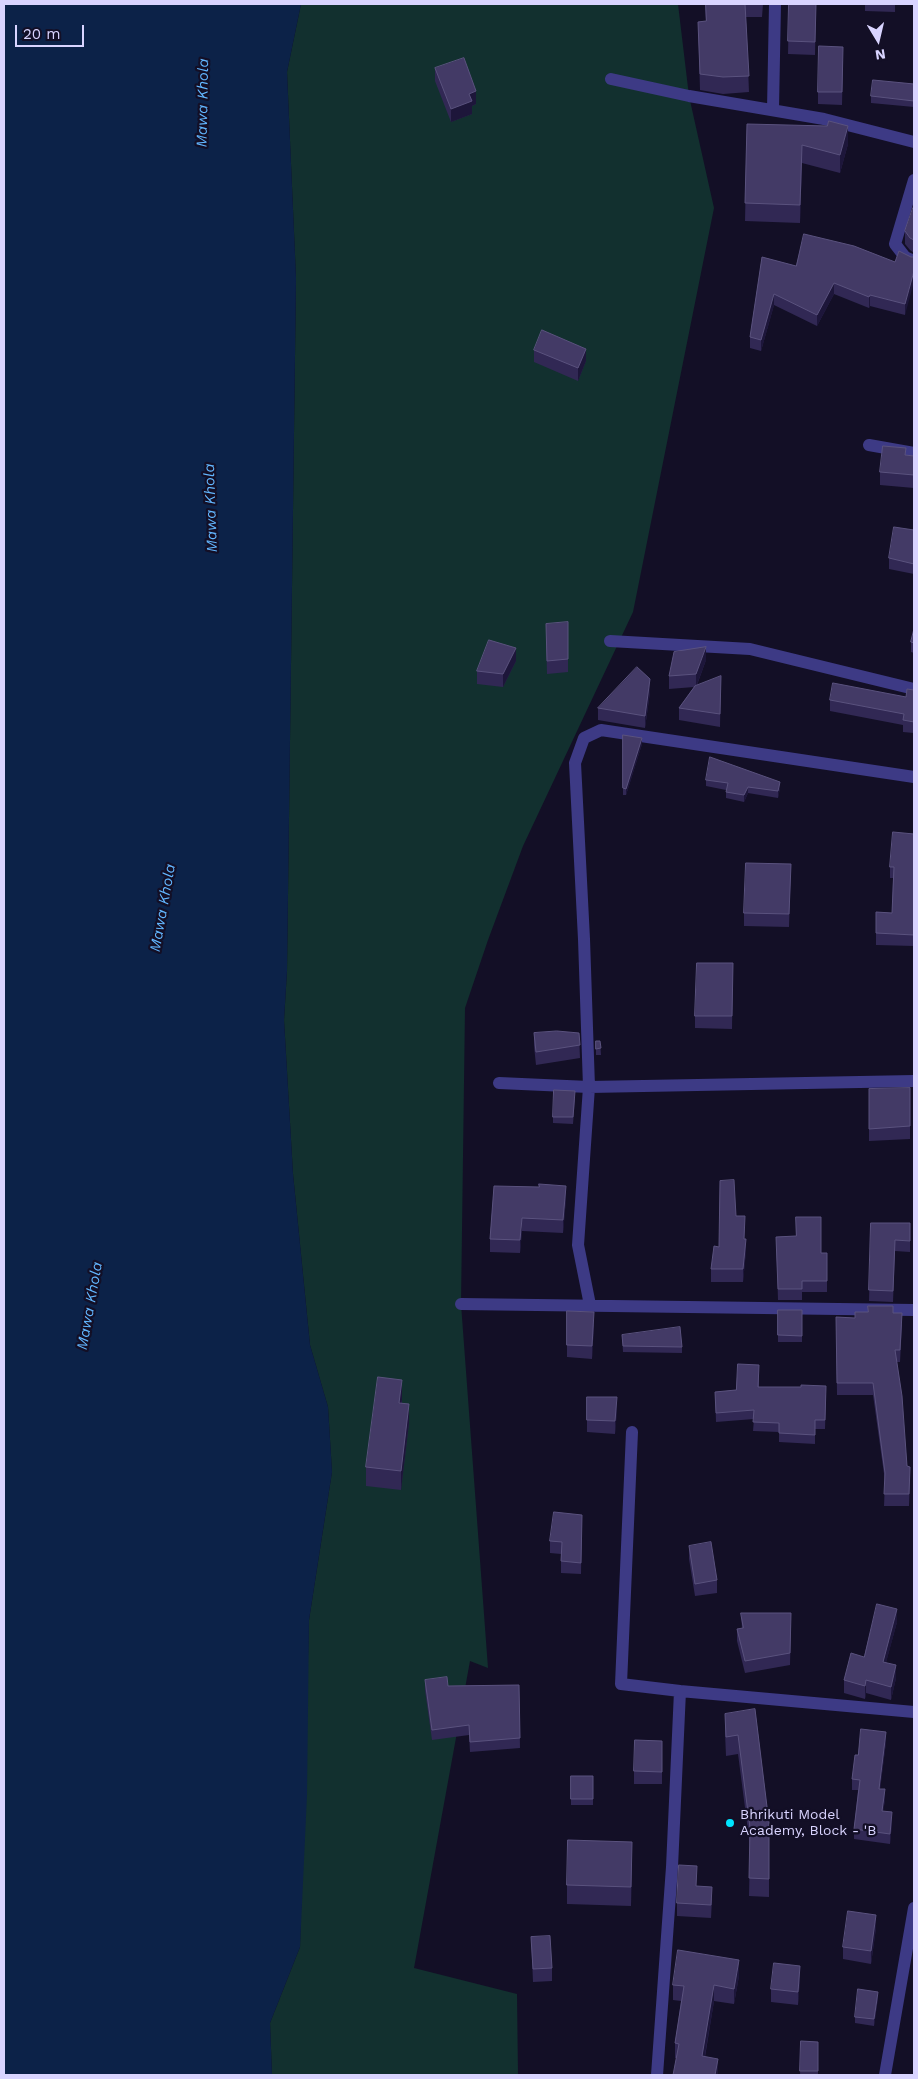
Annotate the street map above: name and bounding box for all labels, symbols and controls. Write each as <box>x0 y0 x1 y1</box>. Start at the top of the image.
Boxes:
scale bar <box>18 15 86 47</box>
north arrow <box>853 15 903 65</box>
text: 20 m <box>23 25 61 43</box>
text: N <box>874 46 887 64</box>
water label: Mawa Khola <box>193 58 213 148</box>
water label: Mawa Khola <box>200 463 222 553</box>
water label: Mawa Khola <box>146 863 180 953</box>
water label: Mawa Khola <box>73 1261 107 1351</box>
place label: Bhrikuti Model Academy, Block - 'B <box>740 1807 876 1840</box>
marker: Bhrikuti Model Academy, Block - 'B <box>724 1817 736 1829</box>

